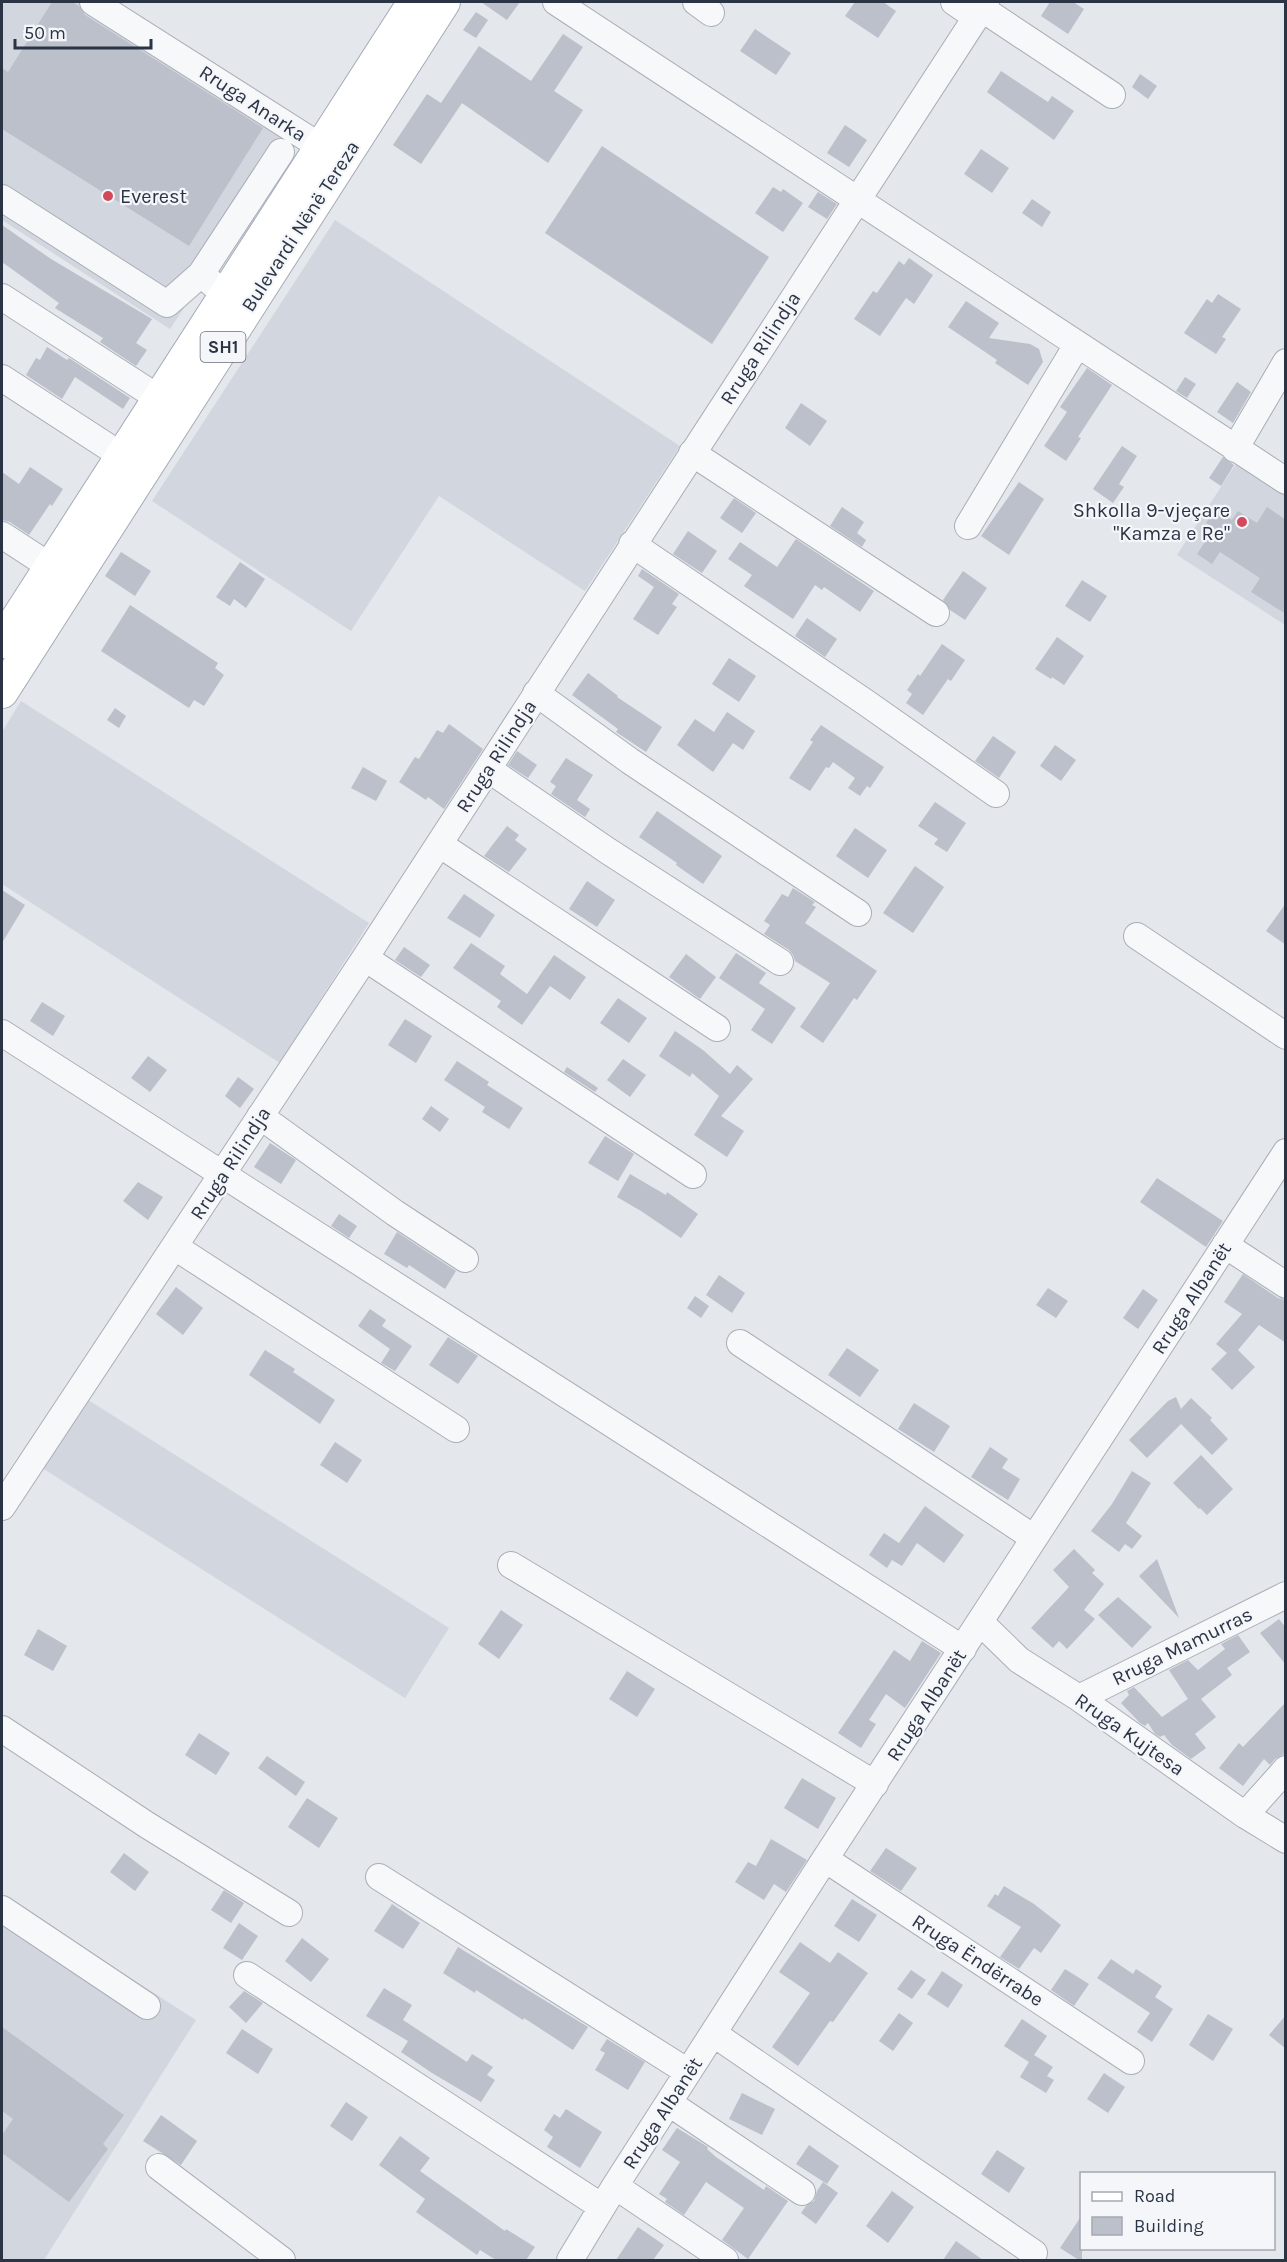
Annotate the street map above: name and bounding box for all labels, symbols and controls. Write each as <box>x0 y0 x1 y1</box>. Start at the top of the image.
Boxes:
scale bar <box>15 12 152 50</box>
text: 50 m <box>24 22 66 44</box>
street label: Rruga Anarka <box>195 60 310 146</box>
street label: Bulevardi Nënë Tereza <box>237 137 364 316</box>
place label: Everest <box>120 185 188 208</box>
marker: Everest <box>101 189 115 203</box>
street label: Rruga Rilindja <box>715 288 805 409</box>
road number: SH1 <box>200 332 246 362</box>
place label: Shkolla 9-vjeçare "Kamza e Re" <box>1073 499 1230 545</box>
marker: Shkolla 9-vjeçare "Kamza e Re" <box>1235 515 1249 529</box>
street label: Rruga Rilindja <box>451 696 541 817</box>
street label: Rruga Rilindja <box>185 1103 275 1224</box>
street label: Rruga Albanët <box>1147 1238 1236 1358</box>
street label: Rruga Mamurras <box>1108 1602 1256 1690</box>
street label: Rruga Albanët <box>882 1645 971 1765</box>
street label: Rruga Kujtesa <box>1070 1688 1189 1781</box>
street label: Rruga Ëndërrabe <box>908 1909 1048 2011</box>
street label: Rruga Albanët <box>618 2053 707 2173</box>
legend <box>1080 2172 1275 2250</box>
text: Road <box>1134 2185 1175 2207</box>
text: Building <box>1134 2215 1204 2237</box>

